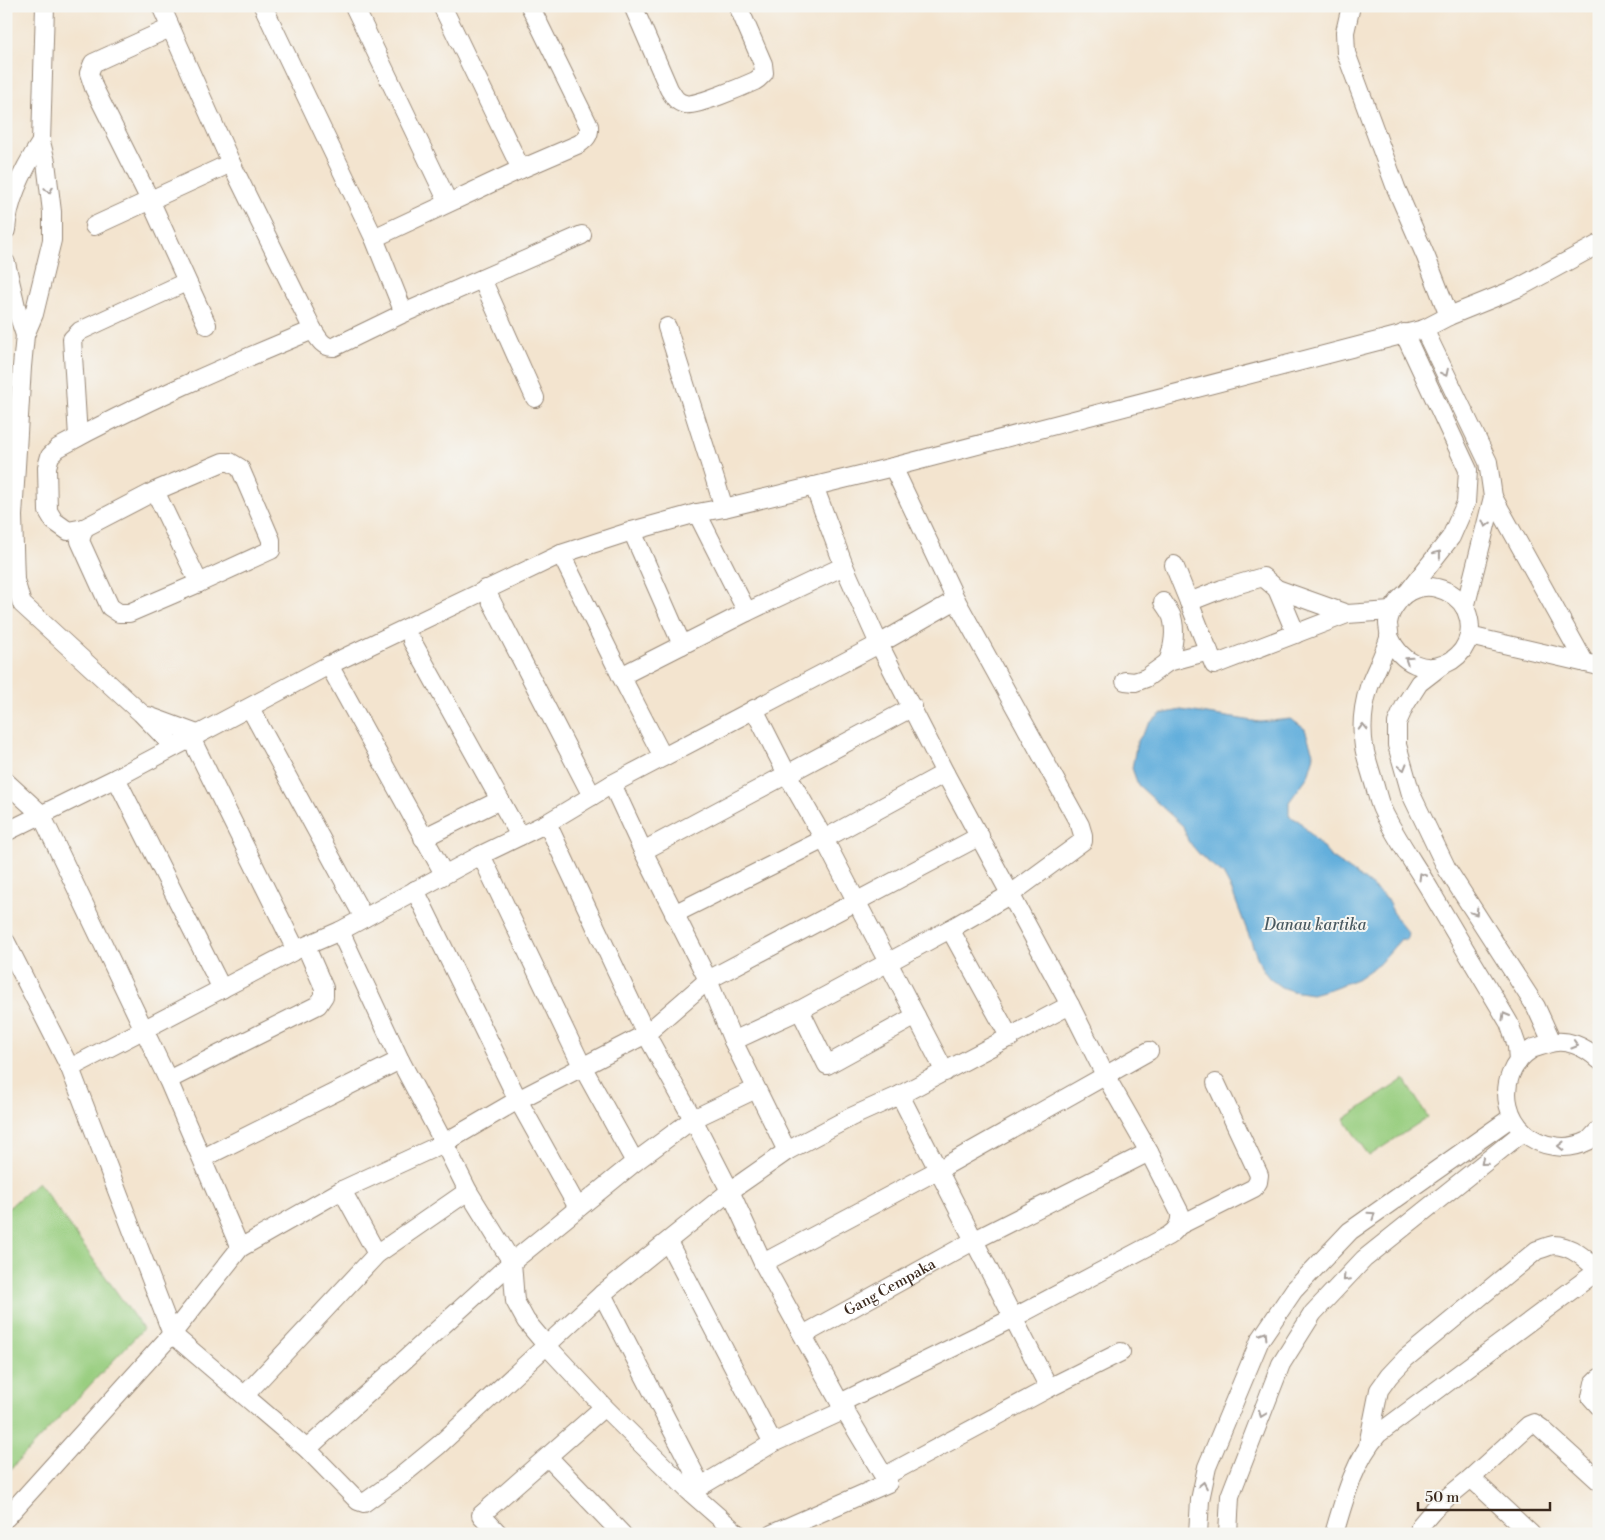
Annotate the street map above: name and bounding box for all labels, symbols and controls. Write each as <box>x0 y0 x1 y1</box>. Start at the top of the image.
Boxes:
one-way arrow <box>43 186 54 194</box>
one-way arrow <box>1439 367 1449 376</box>
one-way arrow <box>1481 520 1492 529</box>
one-way arrow <box>1433 551 1441 560</box>
one-way arrow <box>1404 657 1413 667</box>
one-way arrow <box>1358 723 1369 731</box>
one-way arrow <box>1398 763 1408 771</box>
one-way arrow <box>1418 873 1428 882</box>
one-way arrow <box>1469 906 1478 916</box>
water label: Danau kartika <box>1263 915 1366 935</box>
one-way arrow <box>1501 1013 1511 1022</box>
one-way arrow <box>1570 1040 1578 1050</box>
one-way arrow <box>1557 1141 1565 1151</box>
one-way arrow <box>1481 1157 1490 1166</box>
one-way arrow <box>1366 1213 1375 1221</box>
street label: Gang Cempaka <box>841 1254 939 1320</box>
one-way arrow <box>1343 1272 1352 1281</box>
one-way arrow <box>1258 1332 1267 1341</box>
one-way arrow <box>1257 1409 1268 1418</box>
scale bar <box>1418 1480 1550 1512</box>
one-way arrow <box>1197 1481 1208 1490</box>
text: 50 m <box>1425 1488 1459 1507</box>

